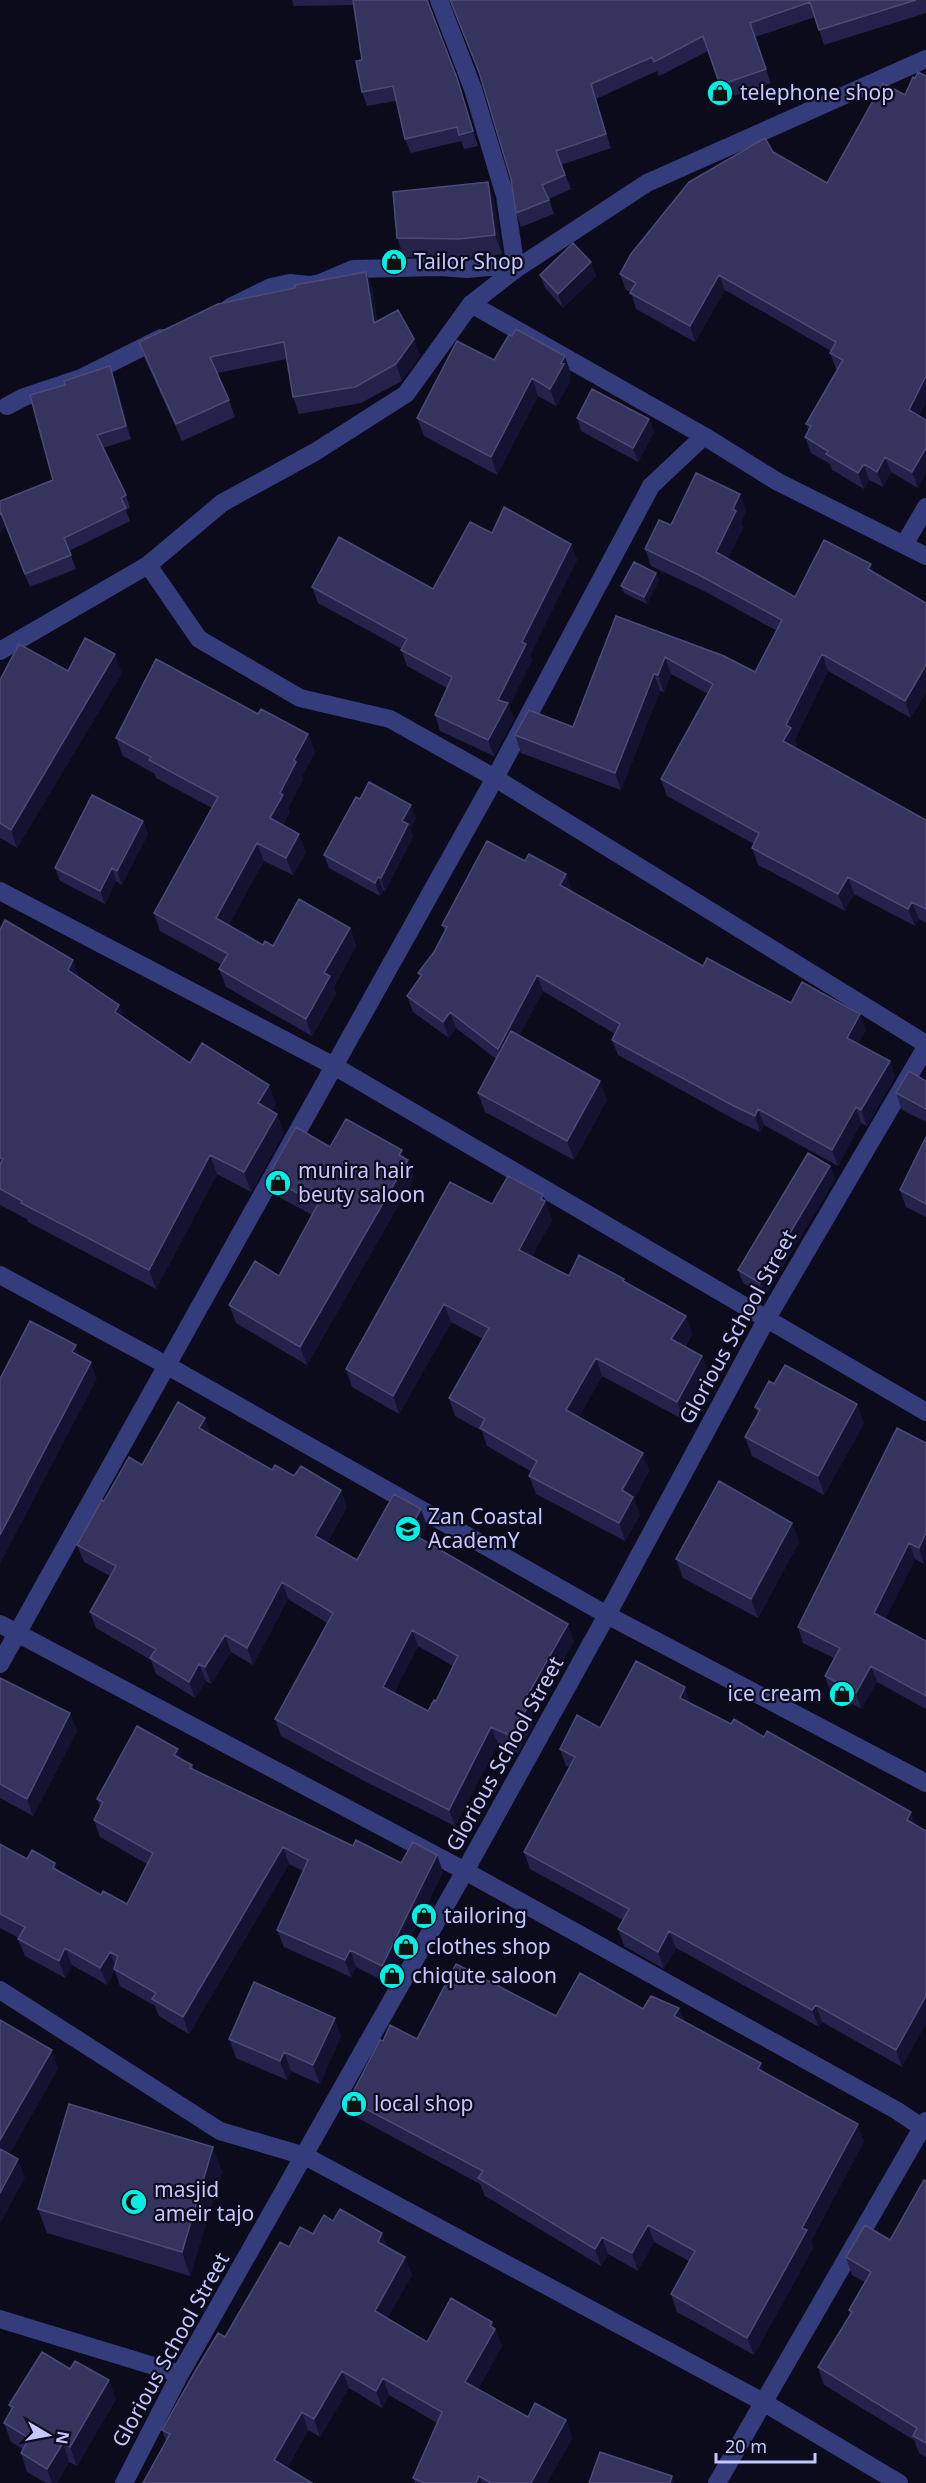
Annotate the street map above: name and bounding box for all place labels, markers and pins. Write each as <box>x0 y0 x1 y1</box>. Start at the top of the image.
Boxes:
shop icon: telephone shop <box>705 78 735 108</box>
place label: telephone shop <box>740 78 894 106</box>
shop icon: Tailor Shop <box>379 247 409 277</box>
place label: Tailor Shop <box>414 247 524 275</box>
place label: munira hair beuty saloon <box>298 1156 425 1208</box>
shop icon: munira hair beuty saloon <box>263 1168 293 1198</box>
place label: Zan Coastal AcademY <box>428 1502 543 1554</box>
school or university icon: Zan Coastal AcademY <box>393 1514 423 1544</box>
place label: ice cream <box>728 1679 822 1707</box>
shop icon: ice cream <box>827 1679 857 1709</box>
shop icon: tailoring <box>409 1901 439 1931</box>
place label: tailoring <box>444 1901 527 1929</box>
shop icon: clothes shop <box>391 1932 421 1962</box>
place label: clothes shop <box>426 1932 551 1960</box>
shop icon: chiqute saloon <box>377 1961 407 1991</box>
place label: chiqute saloon <box>412 1961 557 1989</box>
shop icon: local shop <box>339 2089 369 2119</box>
place label: local shop <box>374 2089 474 2117</box>
place label: masjid ameir tajo <box>154 2175 254 2227</box>
mosque icon: masjid ameir tajo <box>119 2187 149 2217</box>

